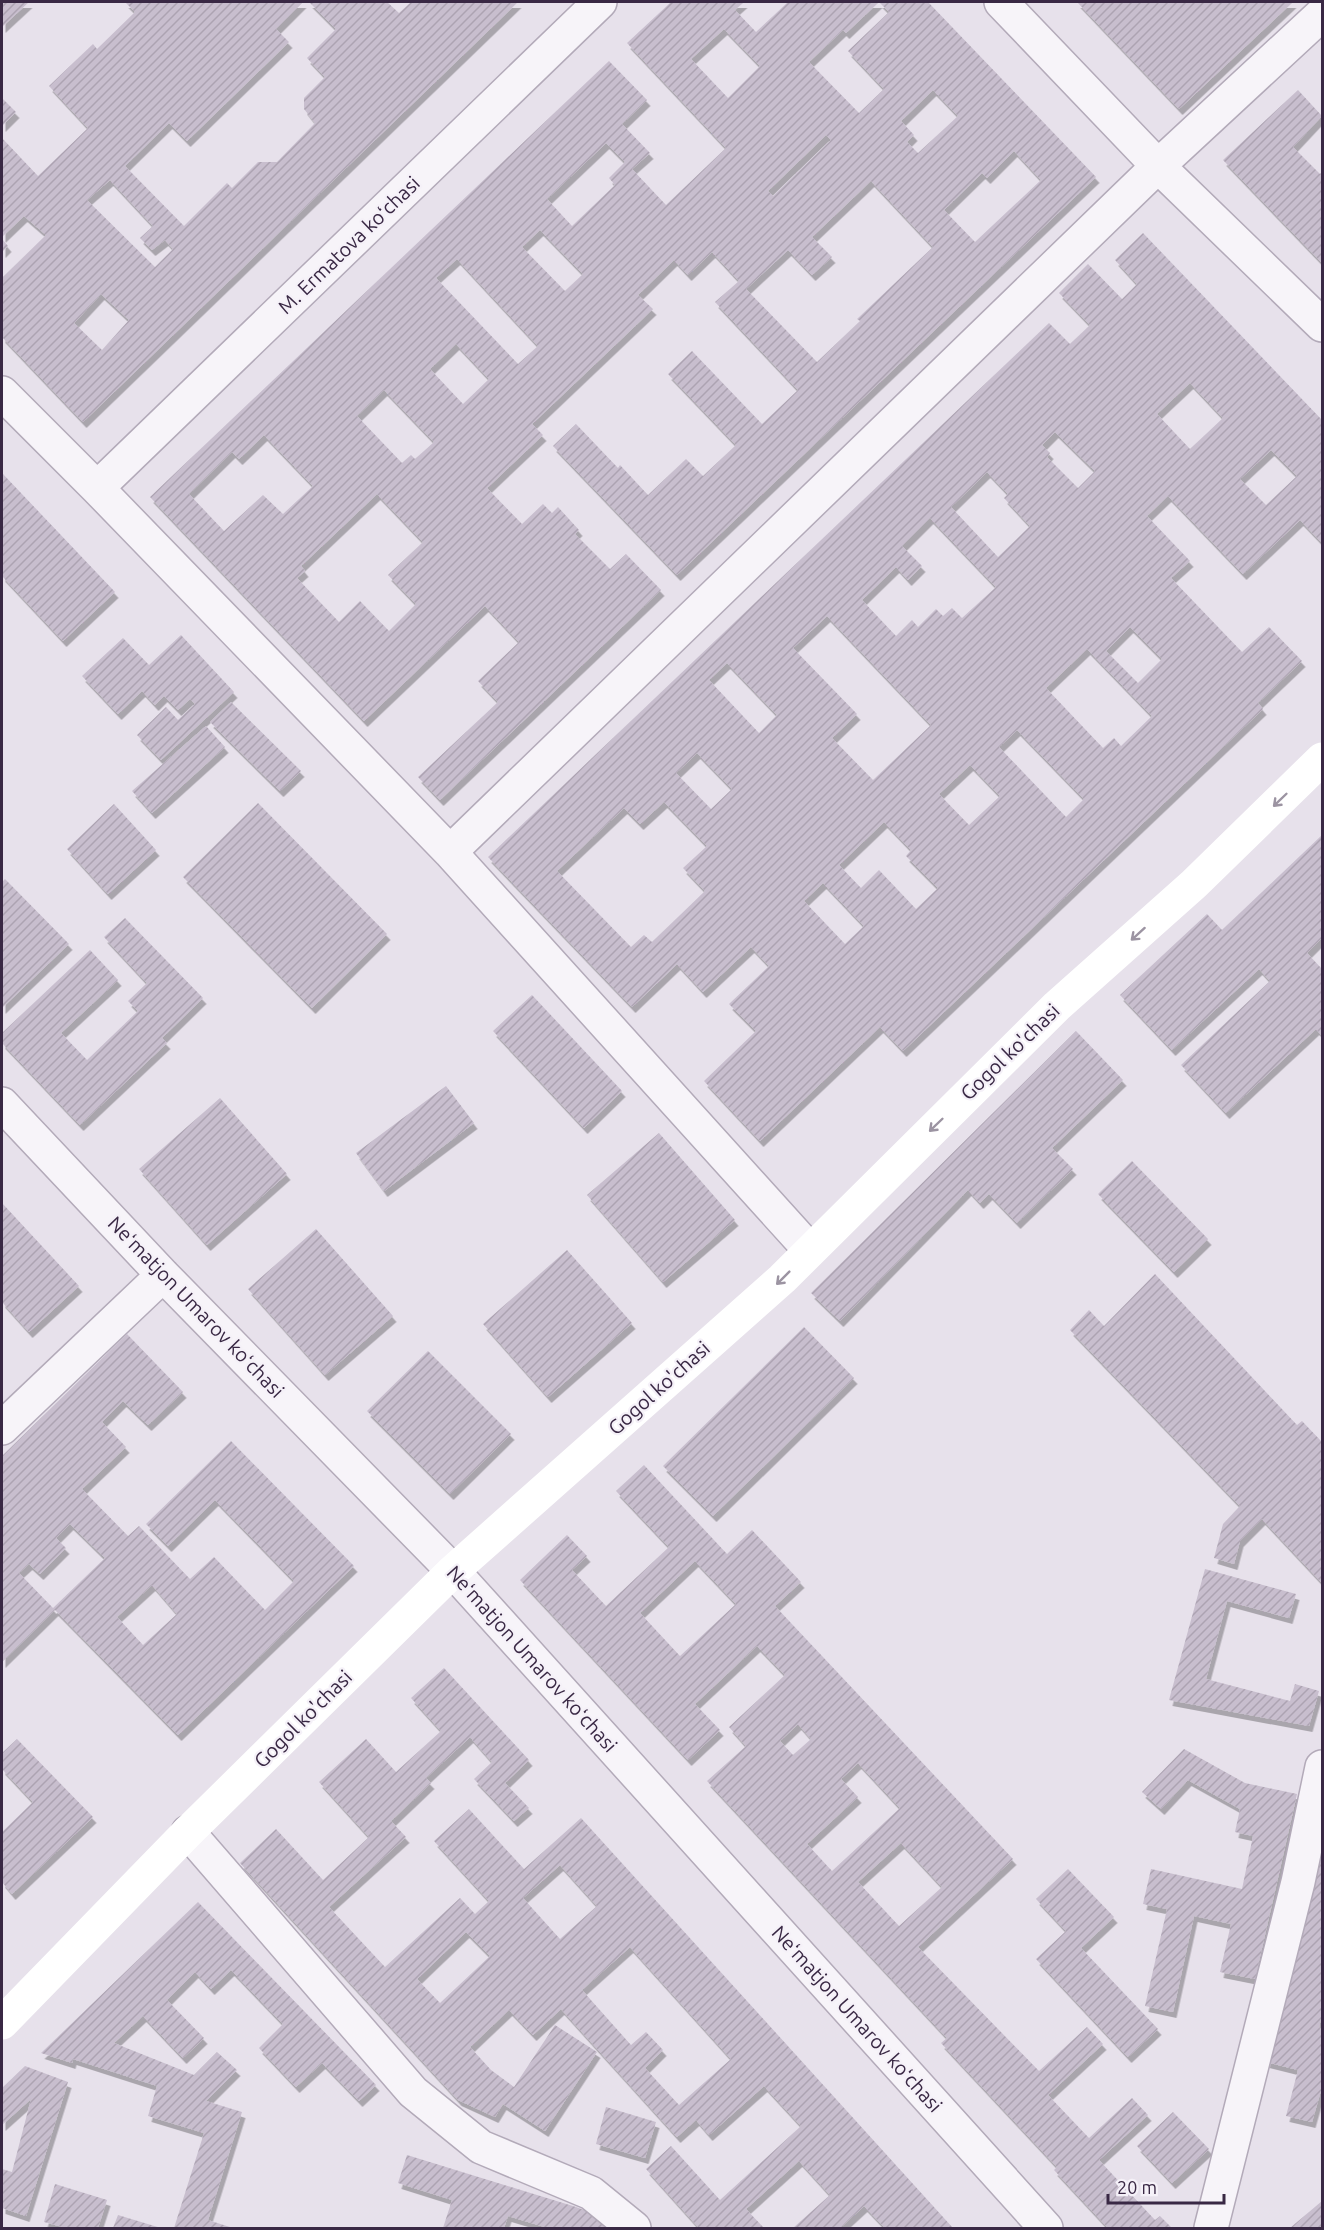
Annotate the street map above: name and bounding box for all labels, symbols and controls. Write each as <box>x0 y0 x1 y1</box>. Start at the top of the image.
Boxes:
street label: M. Ermatova koʻchasi <box>273 171 424 318</box>
one-way arrow <box>1273 793 1288 808</box>
one-way arrow <box>1131 927 1146 941</box>
street label: Gogol ko'chasi <box>956 999 1064 1104</box>
one-way arrow <box>928 1118 943 1133</box>
street label: Neʻmatjon Umarov koʻchasi <box>104 1211 289 1402</box>
one-way arrow <box>775 1270 790 1285</box>
street label: Gogol ko'chasi <box>603 1336 714 1439</box>
street label: Neʻmatjon Umarov koʻchasi <box>443 1561 622 1757</box>
street label: Gogol ko'chasi <box>249 1665 356 1772</box>
street label: Neʻmatjon Umarov koʻchasi <box>768 1921 947 2117</box>
scale bar <box>1108 2167 1224 2205</box>
text: 20 m <box>1117 2177 1157 2197</box>

